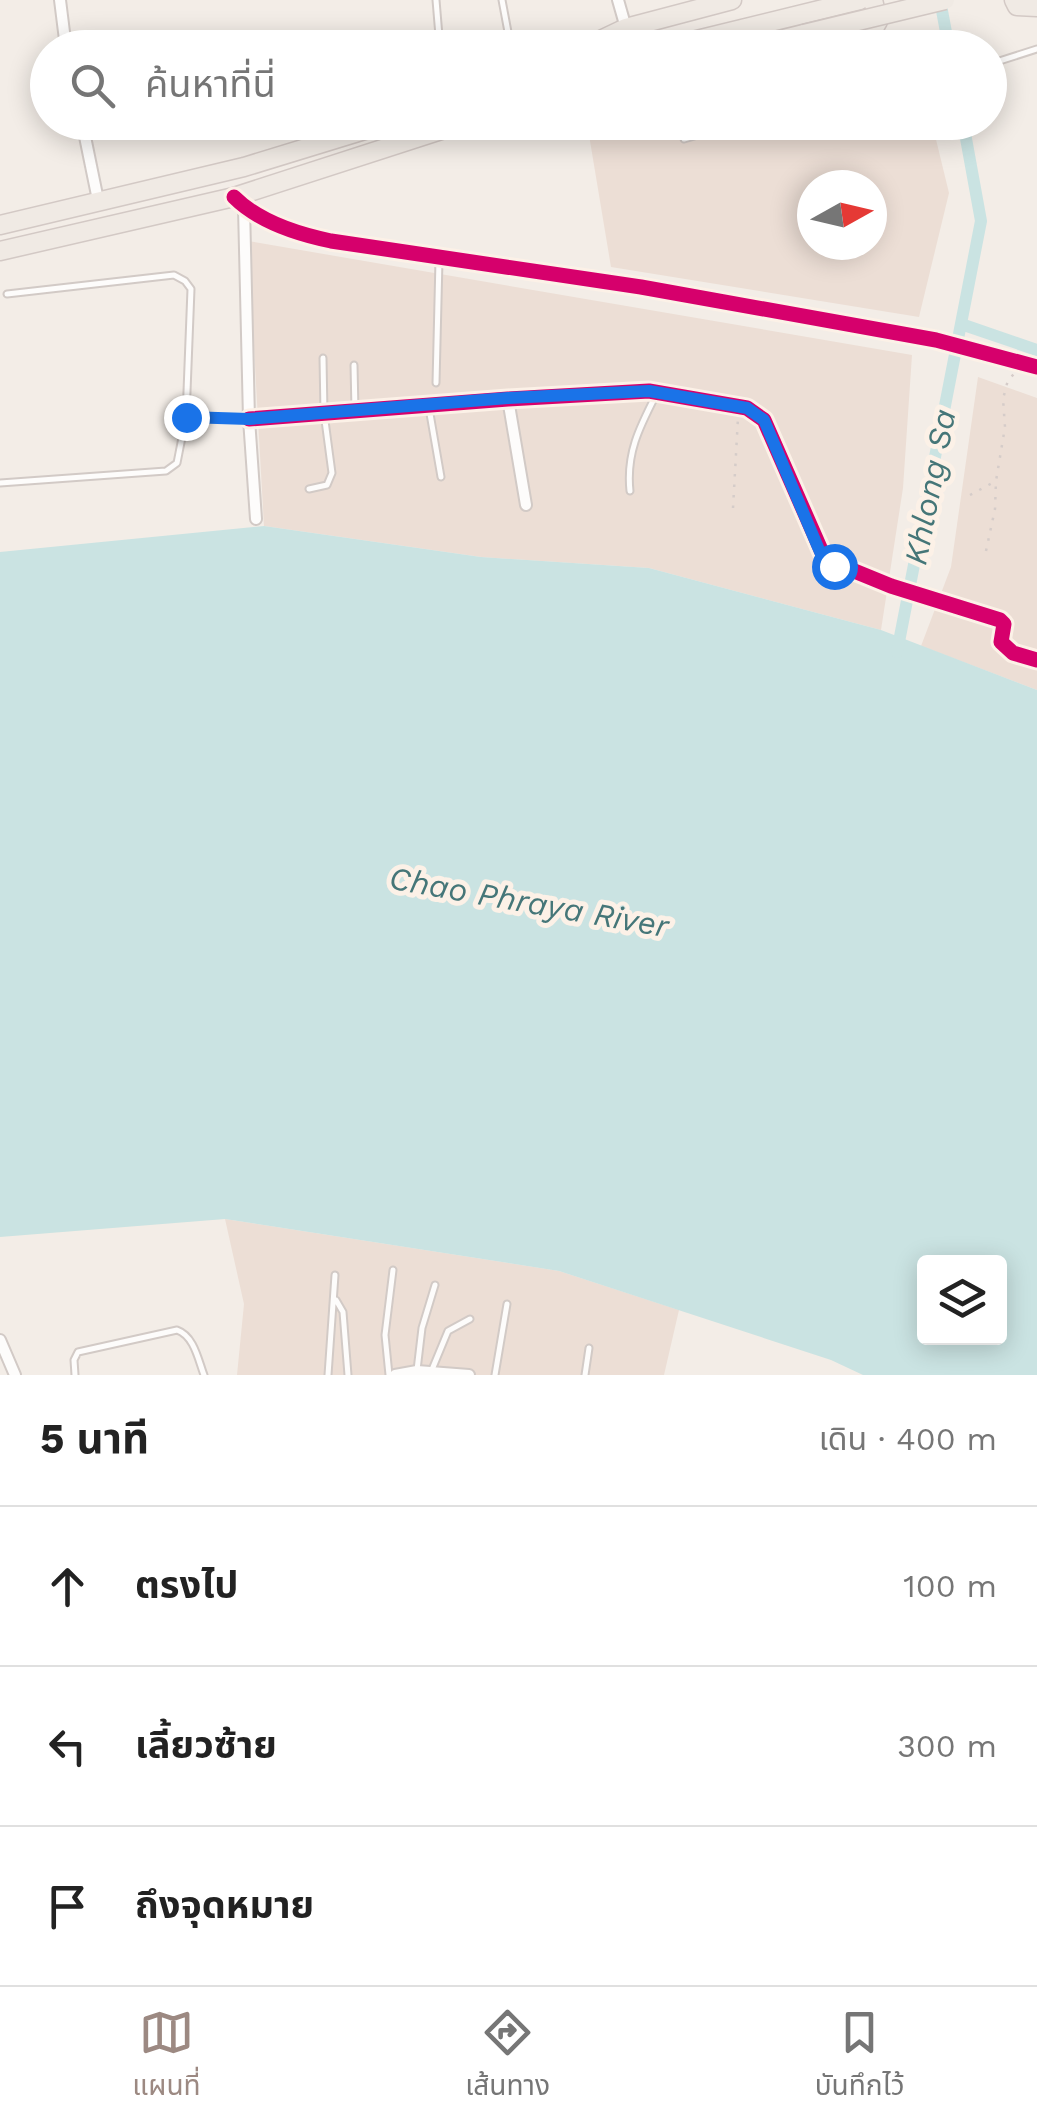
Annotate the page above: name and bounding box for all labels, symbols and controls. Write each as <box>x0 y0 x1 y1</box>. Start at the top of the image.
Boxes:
search box <box>30 30 1007 140</box>
icon: search <box>65 58 120 113</box>
text: ค้นหาที่นี่ <box>145 62 276 106</box>
north arrow <box>797 170 887 260</box>
route end <box>164 395 210 441</box>
water label: Khlong Sa <box>896 406 964 568</box>
route start <box>812 544 858 590</box>
water label: Chao Phraya River <box>386 859 673 946</box>
map controls <box>917 1255 1007 1345</box>
button: layers <box>917 1255 1007 1345</box>
text: 5 นาที <box>40 1414 149 1463</box>
text: เดิน · 400 m <box>819 1420 997 1458</box>
icon: ahead <box>40 1559 95 1614</box>
text: ตรงไป <box>135 1563 238 1607</box>
text: 100 m <box>903 1567 997 1605</box>
icon: left <box>40 1719 95 1774</box>
text: เลี้ยวซ้าย <box>135 1723 277 1767</box>
text: 300 m <box>897 1727 997 1765</box>
icon: arrive <box>40 1879 95 1934</box>
text: ถึงจุดหมาย <box>135 1883 314 1927</box>
tab: แผนที่ <box>132 2005 201 2108</box>
tab: เส้นทาง <box>465 2005 550 2108</box>
tab: บันทึกไว้ <box>815 2005 905 2108</box>

